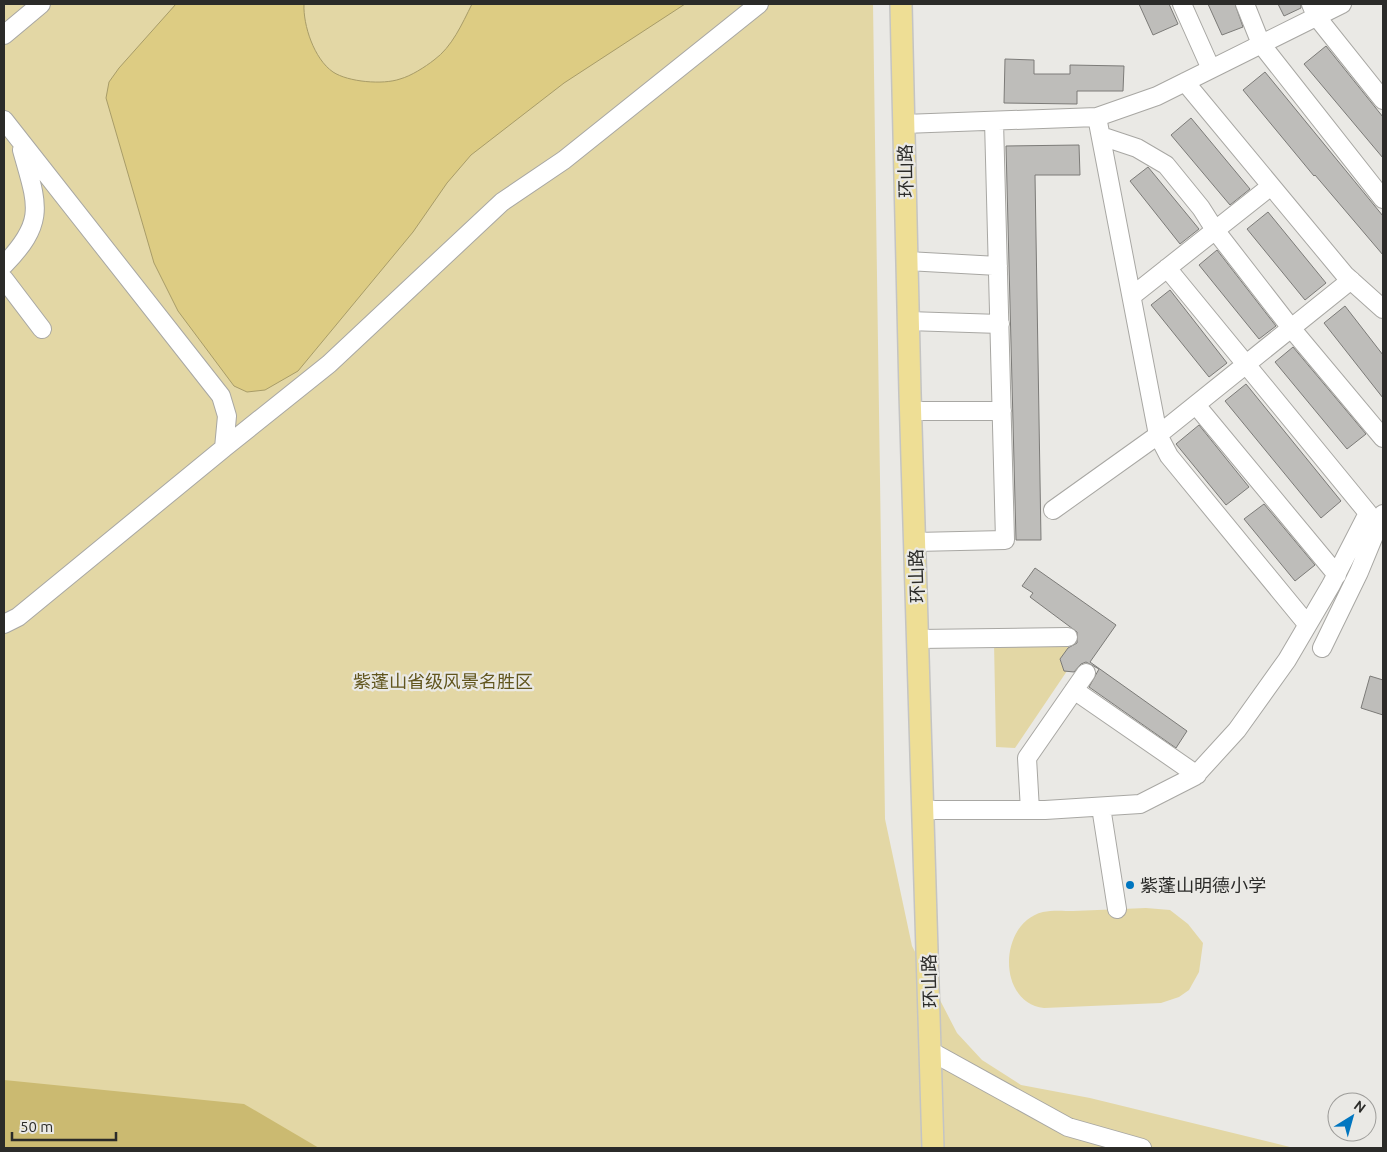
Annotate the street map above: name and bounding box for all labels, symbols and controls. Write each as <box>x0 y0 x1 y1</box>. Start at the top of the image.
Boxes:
street label: 环山路 <box>895 144 915 198</box>
street label: 环山路 <box>905 549 927 603</box>
park label: 紫蓬山省级风景名胜区 <box>353 671 533 691</box>
place label: 紫蓬山明德小学 <box>1140 875 1266 895</box>
marker: 紫蓬山明德小学 <box>1124 879 1136 891</box>
street label: 环山路 <box>918 954 940 1008</box>
north arrow <box>1327 1092 1377 1142</box>
text: N <box>1351 1097 1369 1116</box>
scale bar <box>12 1110 116 1142</box>
text: 50 m <box>20 1118 53 1135</box>

